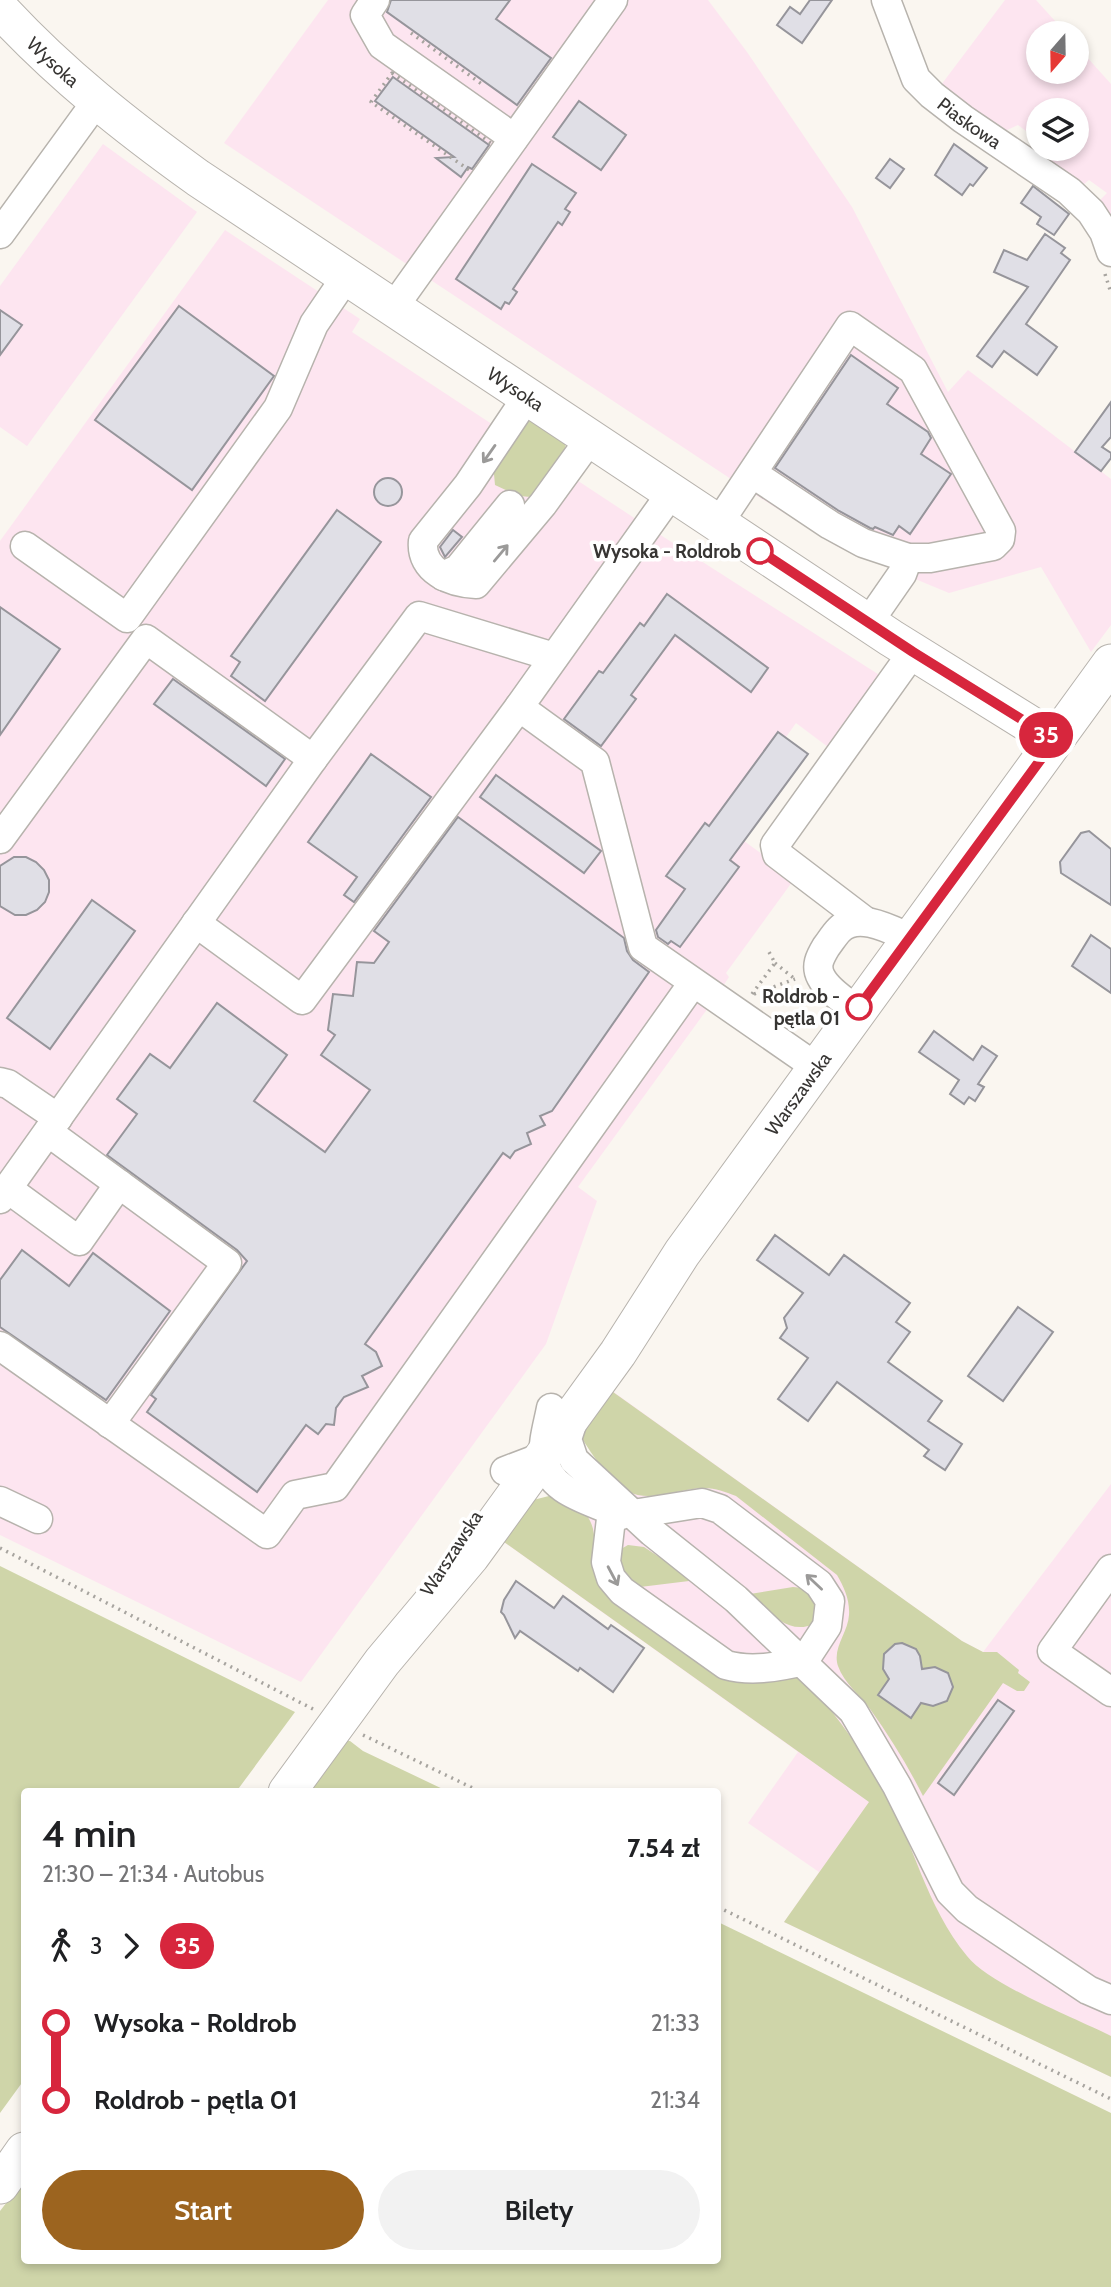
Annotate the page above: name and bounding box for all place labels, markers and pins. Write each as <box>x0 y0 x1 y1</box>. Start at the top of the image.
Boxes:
marker: Wysoka - Roldrob <box>747 538 773 564</box>
place label: Wysoka - Roldrob <box>593 540 741 563</box>
place label: Roldrob - pętla 01 <box>762 985 840 1030</box>
marker: Roldrob - pętla 01 <box>846 994 872 1020</box>

